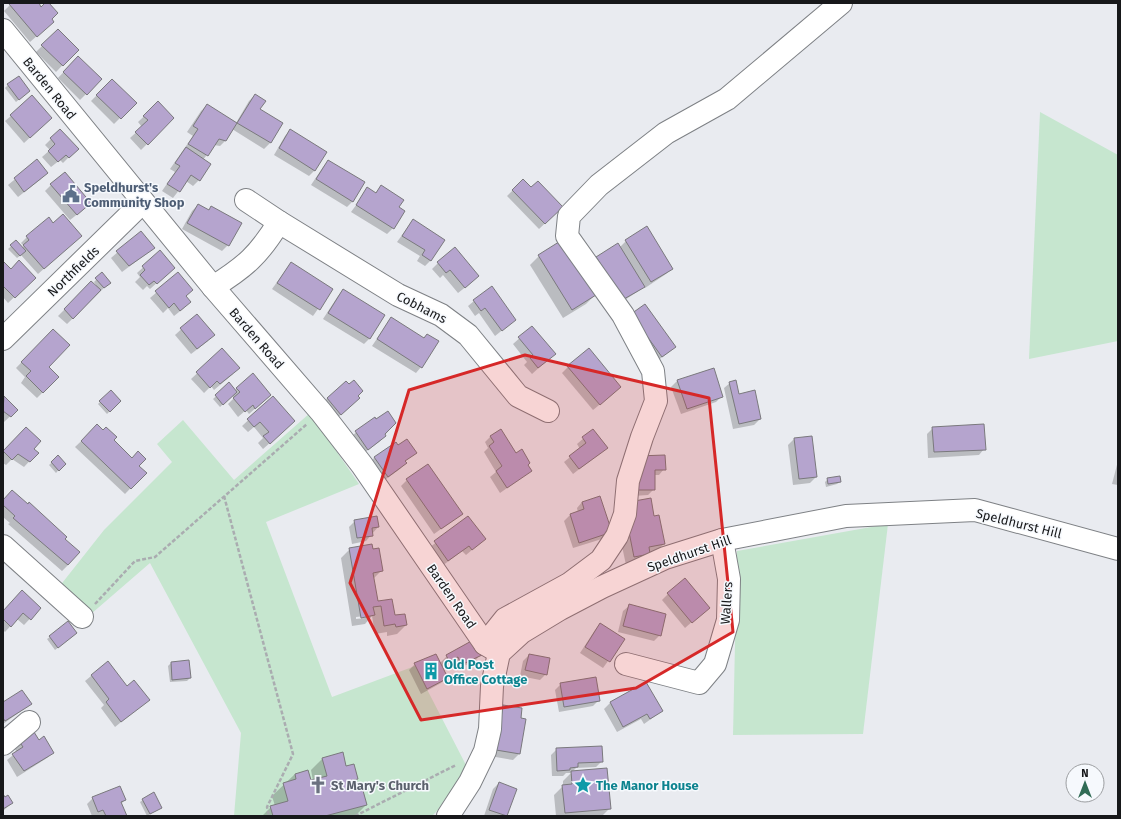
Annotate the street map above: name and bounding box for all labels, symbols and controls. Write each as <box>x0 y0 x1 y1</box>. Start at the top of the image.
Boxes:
street label: Barden Road <box>20 54 79 122</box>
place label: Speldhurst's Community Shop <box>84 180 185 210</box>
public building icon: Speldhurst's Community Shop <box>61 184 81 204</box>
street label: Northfields <box>44 243 102 300</box>
street label: Cobhams <box>394 288 449 326</box>
street label: Barden Road <box>226 305 287 372</box>
street label: Speldhurst Hill <box>974 506 1063 541</box>
street label: Speldhurst Hill <box>645 532 733 575</box>
street label: Barden Road <box>424 561 479 632</box>
street label: Wallers <box>718 581 735 625</box>
place label: Old Post Office Cottage <box>444 657 527 687</box>
building icon: Old Post Office Cottage <box>421 661 441 681</box>
north arrow <box>1065 763 1105 803</box>
text: N <box>1081 767 1089 780</box>
church icon: St Mary's Church <box>308 775 328 795</box>
place icon: The Manor House <box>573 775 593 795</box>
place label: St Mary's Church <box>331 778 429 793</box>
place label: The Manor House <box>596 778 699 793</box>

